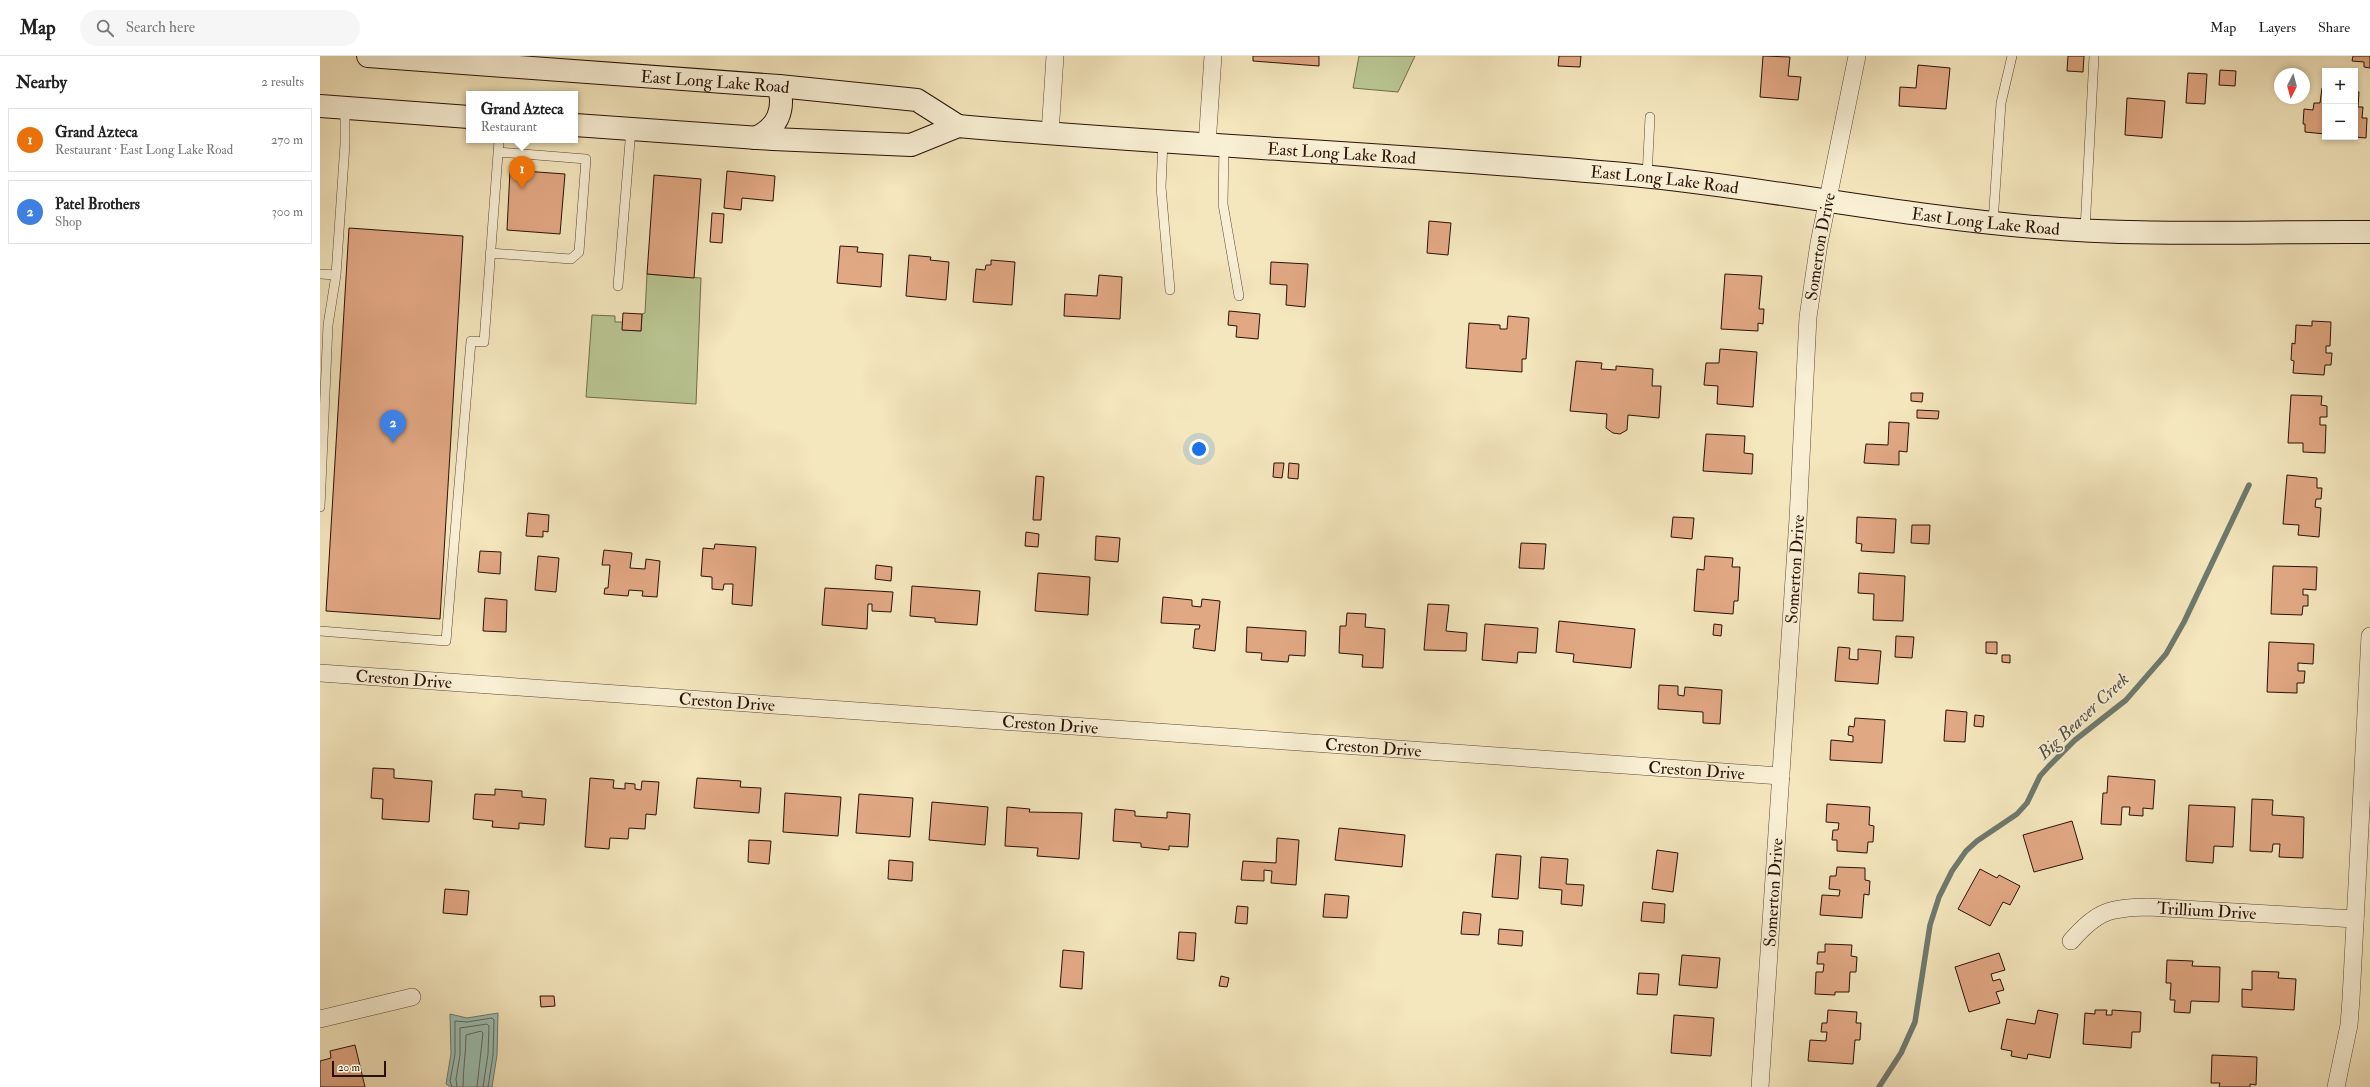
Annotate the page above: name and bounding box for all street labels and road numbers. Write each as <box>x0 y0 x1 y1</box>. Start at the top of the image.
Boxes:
street label: East Long Lake Road <box>640 66 791 98</box>
street label: East Long Lake Road <box>1267 138 1417 169</box>
street label: East Long Lake Road <box>1590 161 1741 199</box>
street label: Somerton Drive <box>1801 191 1840 302</box>
street label: East Long Lake Road <box>1910 203 2061 240</box>
street label: Somerton Drive <box>1781 514 1809 624</box>
street label: Creston Drive <box>355 666 453 693</box>
street label: Creston Drive <box>678 688 776 716</box>
street label: Creston Drive <box>1001 711 1099 739</box>
street label: Creston Drive <box>1324 734 1422 762</box>
street label: Creston Drive <box>1648 757 1745 784</box>
street label: Somerton Drive <box>1759 837 1788 948</box>
street label: Trillium Drive <box>2157 898 2257 924</box>

